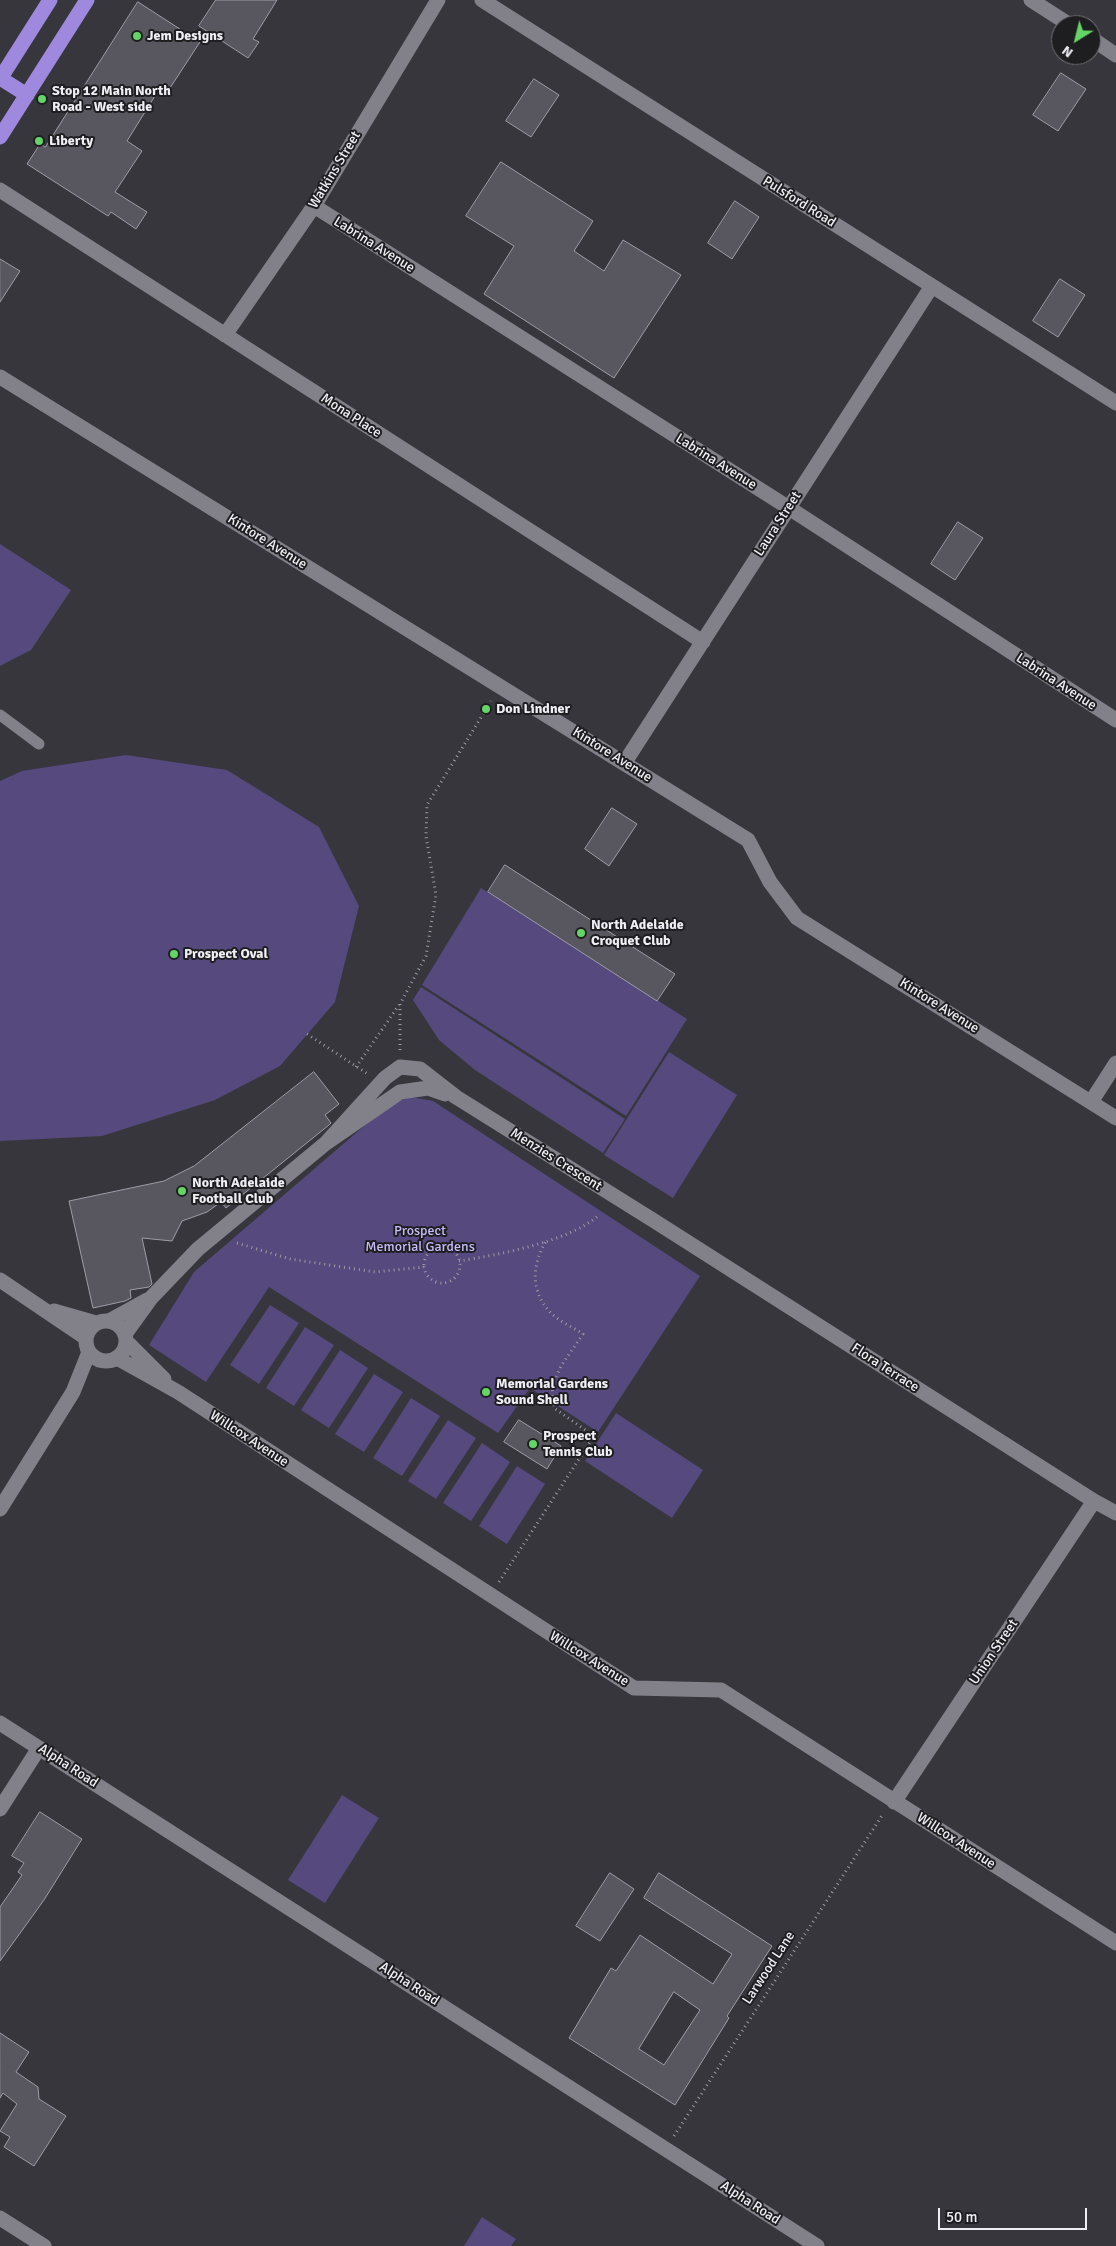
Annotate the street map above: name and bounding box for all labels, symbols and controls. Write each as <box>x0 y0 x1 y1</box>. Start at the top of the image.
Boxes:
north arrow <box>1051 15 1101 65</box>
place label: Jem Designs <box>147 28 223 44</box>
marker: Jem Designs <box>131 30 143 42</box>
text: N <box>1059 42 1076 61</box>
place label: Stop 12 Main North Road - West side <box>52 83 171 115</box>
marker: Stop 12 Main North Road - West side <box>36 93 48 105</box>
street label: Watkins Street <box>305 128 365 212</box>
place label: Liberty <box>49 133 93 149</box>
marker: Liberty <box>33 135 45 147</box>
street label: Pulsford Road <box>759 173 839 231</box>
street label: Labrina Avenue <box>330 213 418 277</box>
street label: Mona Place <box>317 390 385 442</box>
street label: Labrina Avenue <box>672 430 760 494</box>
street label: Laura Street <box>751 489 805 559</box>
street label: Kintore Avenue <box>224 511 310 573</box>
street label: Labrina Avenue <box>1013 650 1099 714</box>
place label: Don Lindner <box>496 701 570 717</box>
marker: Don Lindner <box>480 703 492 715</box>
street label: Kintore Avenue <box>569 724 655 786</box>
place label: North Adelaide Croquet Club <box>591 917 684 950</box>
marker: North Adelaide Croquet Club <box>575 927 587 939</box>
place label: Prospect Oval <box>184 946 268 962</box>
marker: Prospect Oval <box>168 948 180 960</box>
street label: Kintore Avenue <box>896 975 982 1037</box>
street label: Menzies Crescent <box>507 1125 605 1195</box>
place label: North Adelaide Football Club <box>192 1175 285 1208</box>
marker: North Adelaide Football Club <box>176 1185 188 1197</box>
park label: Prospect Memorial Gardens <box>365 1223 475 1256</box>
street label: Flora Terrace <box>848 1340 922 1396</box>
place label: Memorial Gardens Sound Shell <box>496 1376 608 1408</box>
marker: Memorial Gardens Sound Shell <box>480 1386 492 1398</box>
street label: Willcox Avenue <box>206 1407 292 1471</box>
place label: Prospect Tennis Club <box>543 1428 613 1460</box>
marker: Prospect Tennis Club <box>527 1438 539 1450</box>
street label: Union Street <box>966 1616 1022 1688</box>
street label: Willcox Avenue <box>546 1628 632 1690</box>
street label: Alpha Road <box>35 1741 101 1791</box>
street label: Willcox Avenue <box>913 1809 999 1873</box>
street label: Larwood Lane <box>739 1928 799 2008</box>
street label: Alpha Road <box>376 1959 442 2009</box>
street label: Alpha Road <box>717 2178 783 2228</box>
scale bar <box>941 2198 1090 2230</box>
text: 50 m <box>946 2208 977 2226</box>

